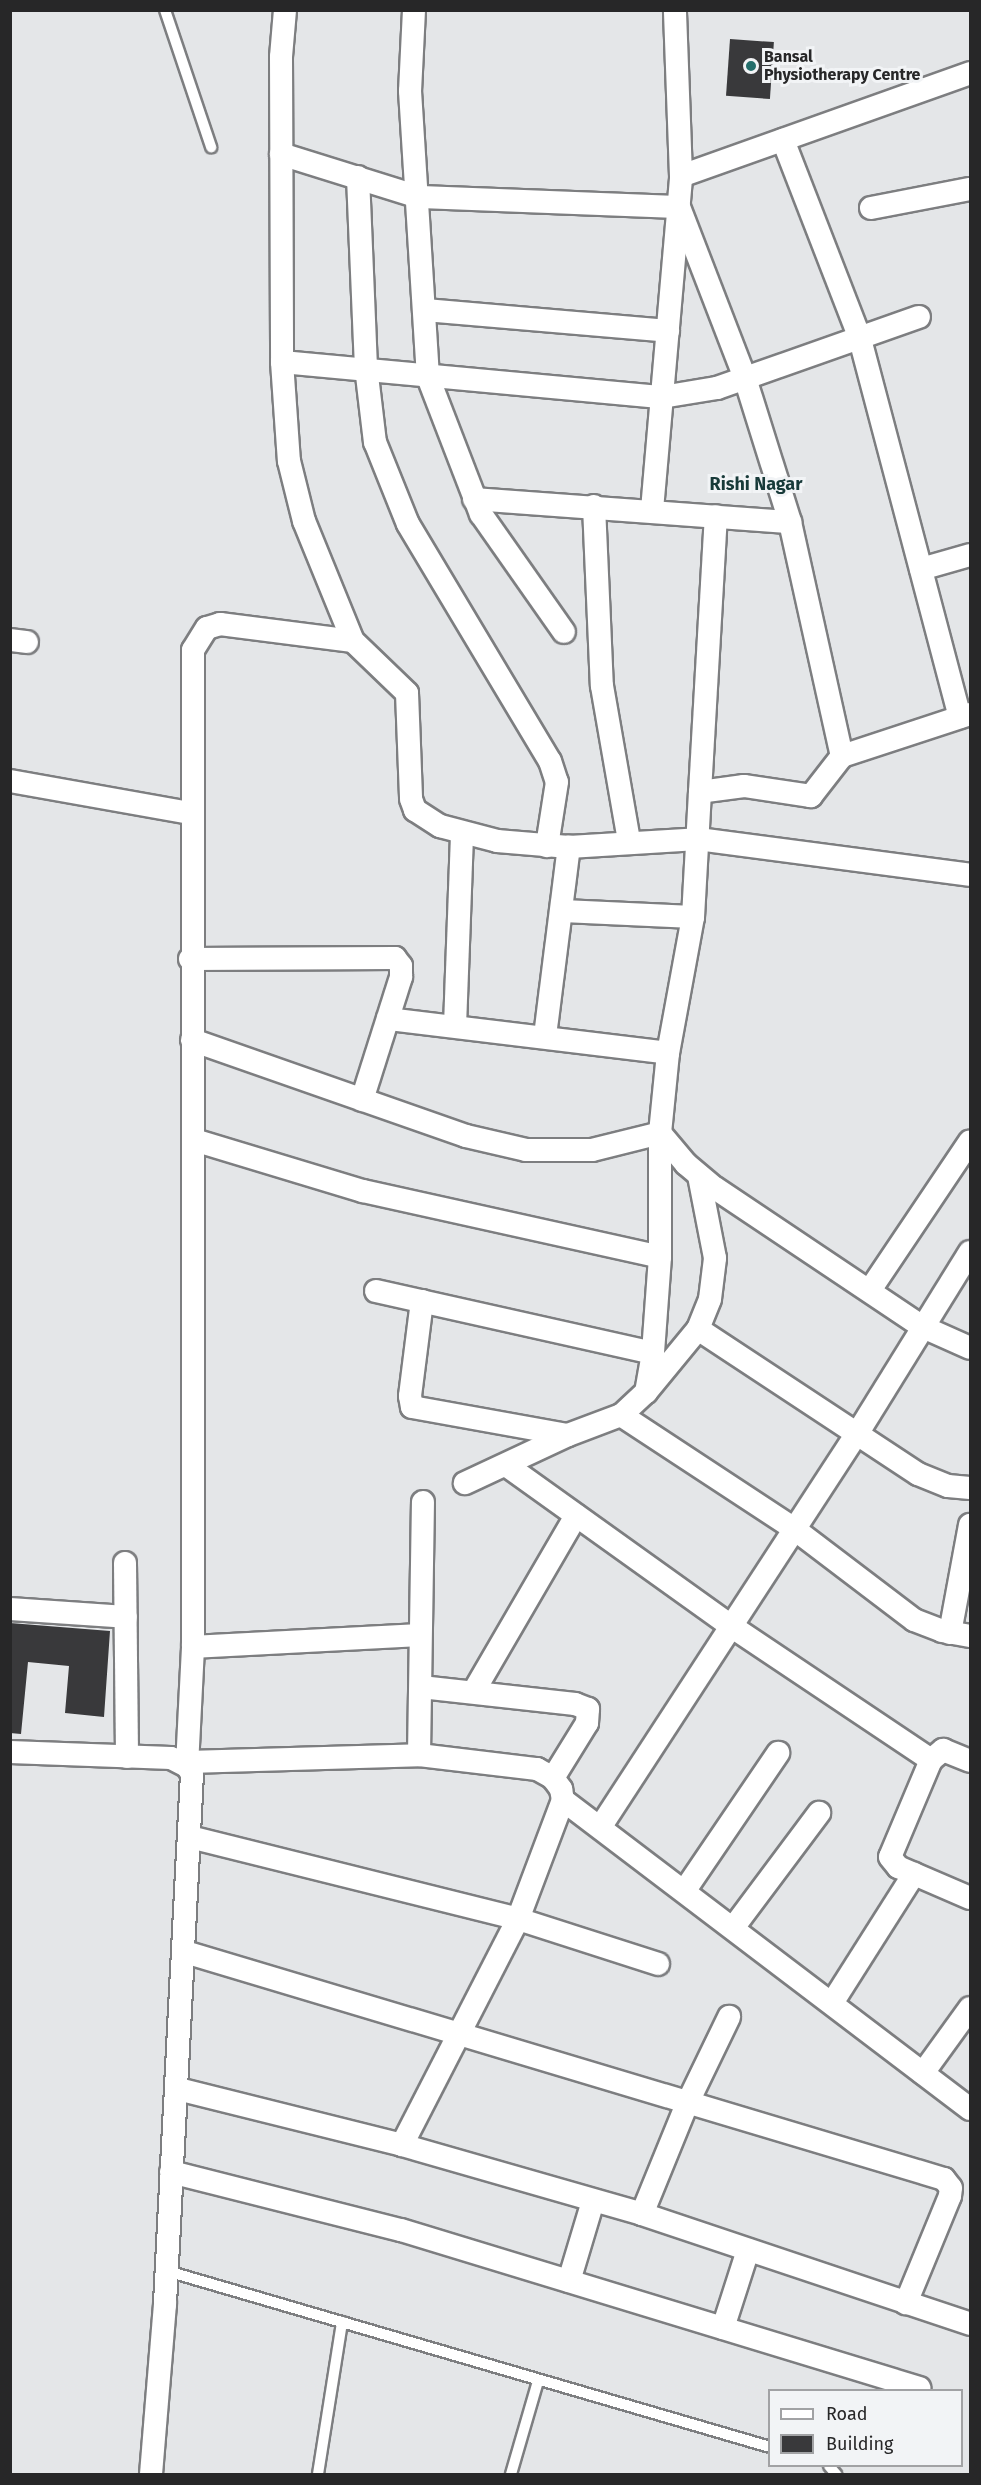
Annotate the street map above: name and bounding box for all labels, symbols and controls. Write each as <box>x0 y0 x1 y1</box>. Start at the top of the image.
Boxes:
place label: Bansal Physiotherapy Centre <box>764 47 920 85</box>
marker: Bansal Physiotherapy Centre <box>742 57 760 75</box>
district label: Rishi Nagar <box>710 473 802 495</box>
legend <box>768 2389 963 2467</box>
text: Road <box>826 2403 868 2425</box>
text: Building <box>826 2433 893 2455</box>

